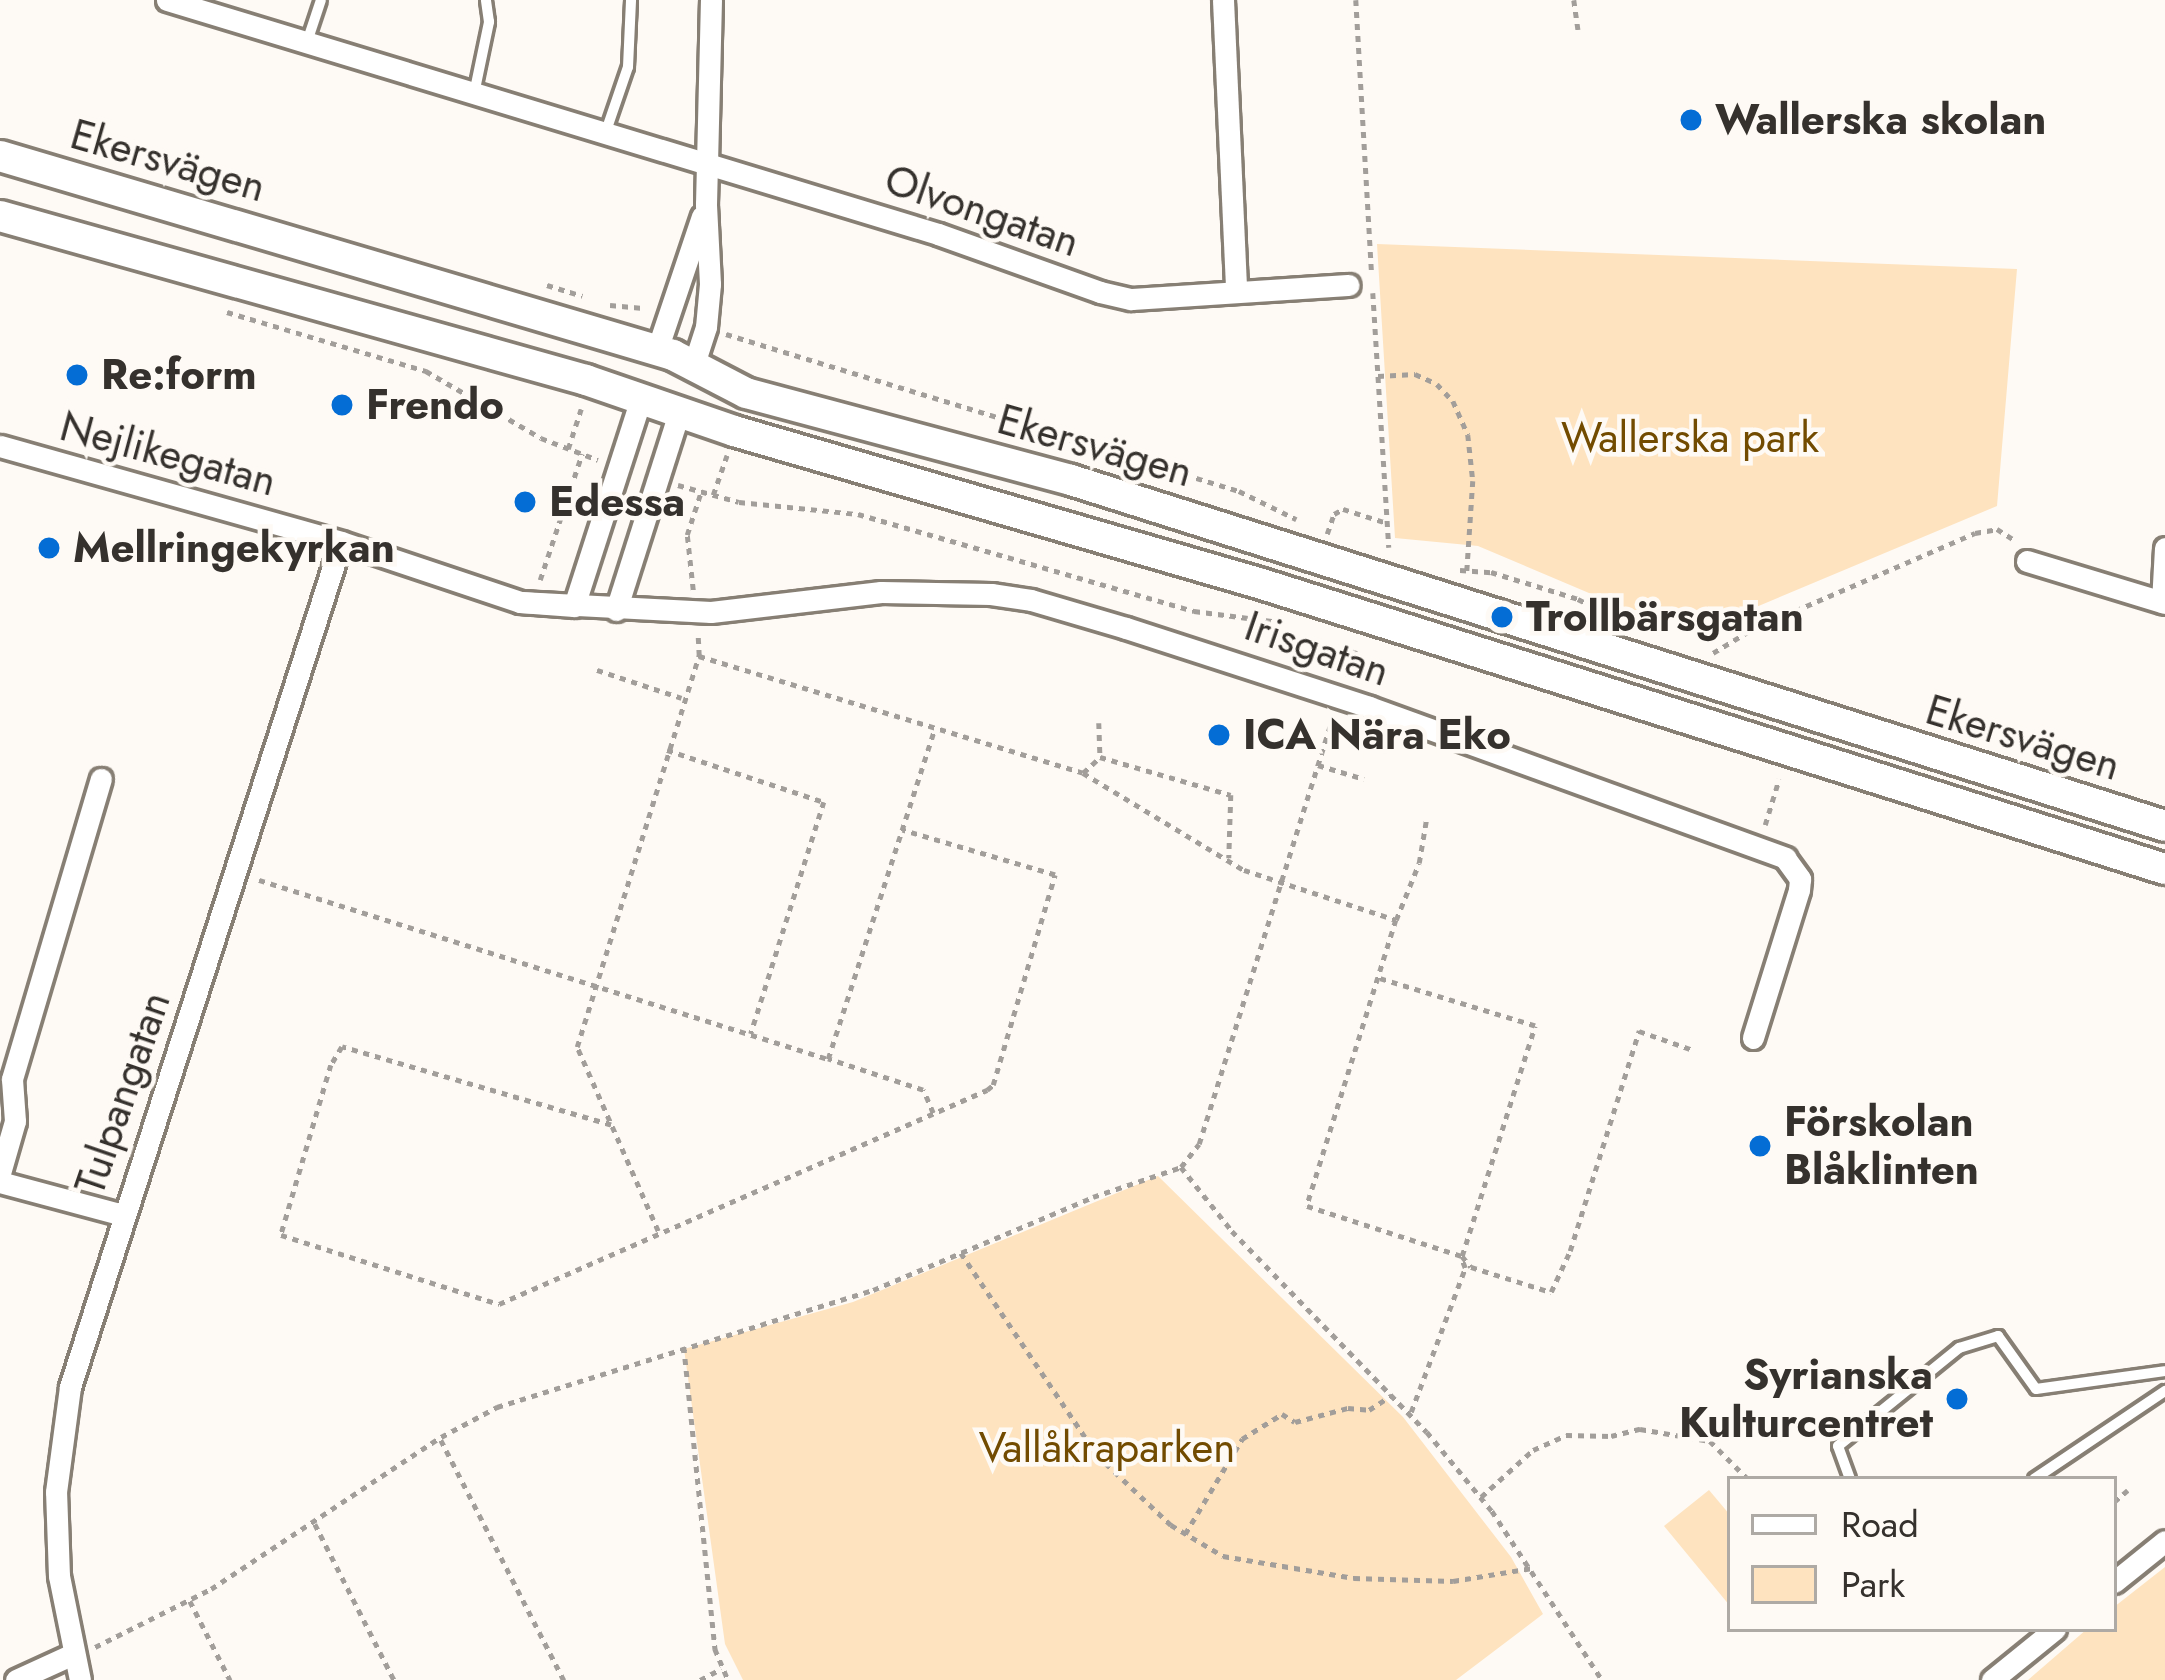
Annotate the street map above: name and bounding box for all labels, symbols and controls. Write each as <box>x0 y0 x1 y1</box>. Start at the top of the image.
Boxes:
place label: Wallerska skolan <box>1715 95 2046 145</box>
marker: Wallerska skolan <box>1678 107 1704 133</box>
street label: Ekersvägen <box>65 109 271 213</box>
street label: Olvongatan <box>878 154 1086 268</box>
place label: Re:form <box>101 350 257 400</box>
marker: Re:form <box>64 362 90 388</box>
place label: Frendo <box>366 380 504 430</box>
marker: Frendo <box>329 392 355 418</box>
street label: Ekersvägen <box>992 394 1198 498</box>
street label: Nejlikegatan <box>55 401 281 507</box>
park label: Wallerska park <box>1561 413 1819 463</box>
place label: Edessa <box>549 477 685 527</box>
marker: Edessa <box>512 489 538 515</box>
place label: Mellringekyrkan <box>73 523 395 573</box>
marker: Mellringekyrkan <box>36 535 62 561</box>
place label: Trollbärsgatan <box>1526 592 1804 642</box>
street label: Irisgatan <box>1238 601 1396 697</box>
marker: Trollbärsgatan <box>1489 604 1515 630</box>
street label: Ekersvägen <box>1920 685 2126 791</box>
place label: ICA Nära Eko <box>1243 710 1511 760</box>
marker: ICA Nära Eko <box>1206 722 1232 748</box>
street label: Tulpangatan <box>65 985 181 1201</box>
place label: Förskolan Blåklinten <box>1784 1097 1979 1196</box>
marker: Förskolan Blåklinten <box>1747 1133 1773 1159</box>
place label: Syrianska Kulturcentret <box>1679 1350 1933 1448</box>
marker: Syrianska Kulturcentret <box>1944 1386 1970 1412</box>
park label: Vallåkraparken <box>979 1423 1235 1473</box>
legend <box>1727 1476 2117 1632</box>
text: Road <box>1841 1498 1919 1550</box>
text: Park <box>1841 1558 1905 1610</box>

